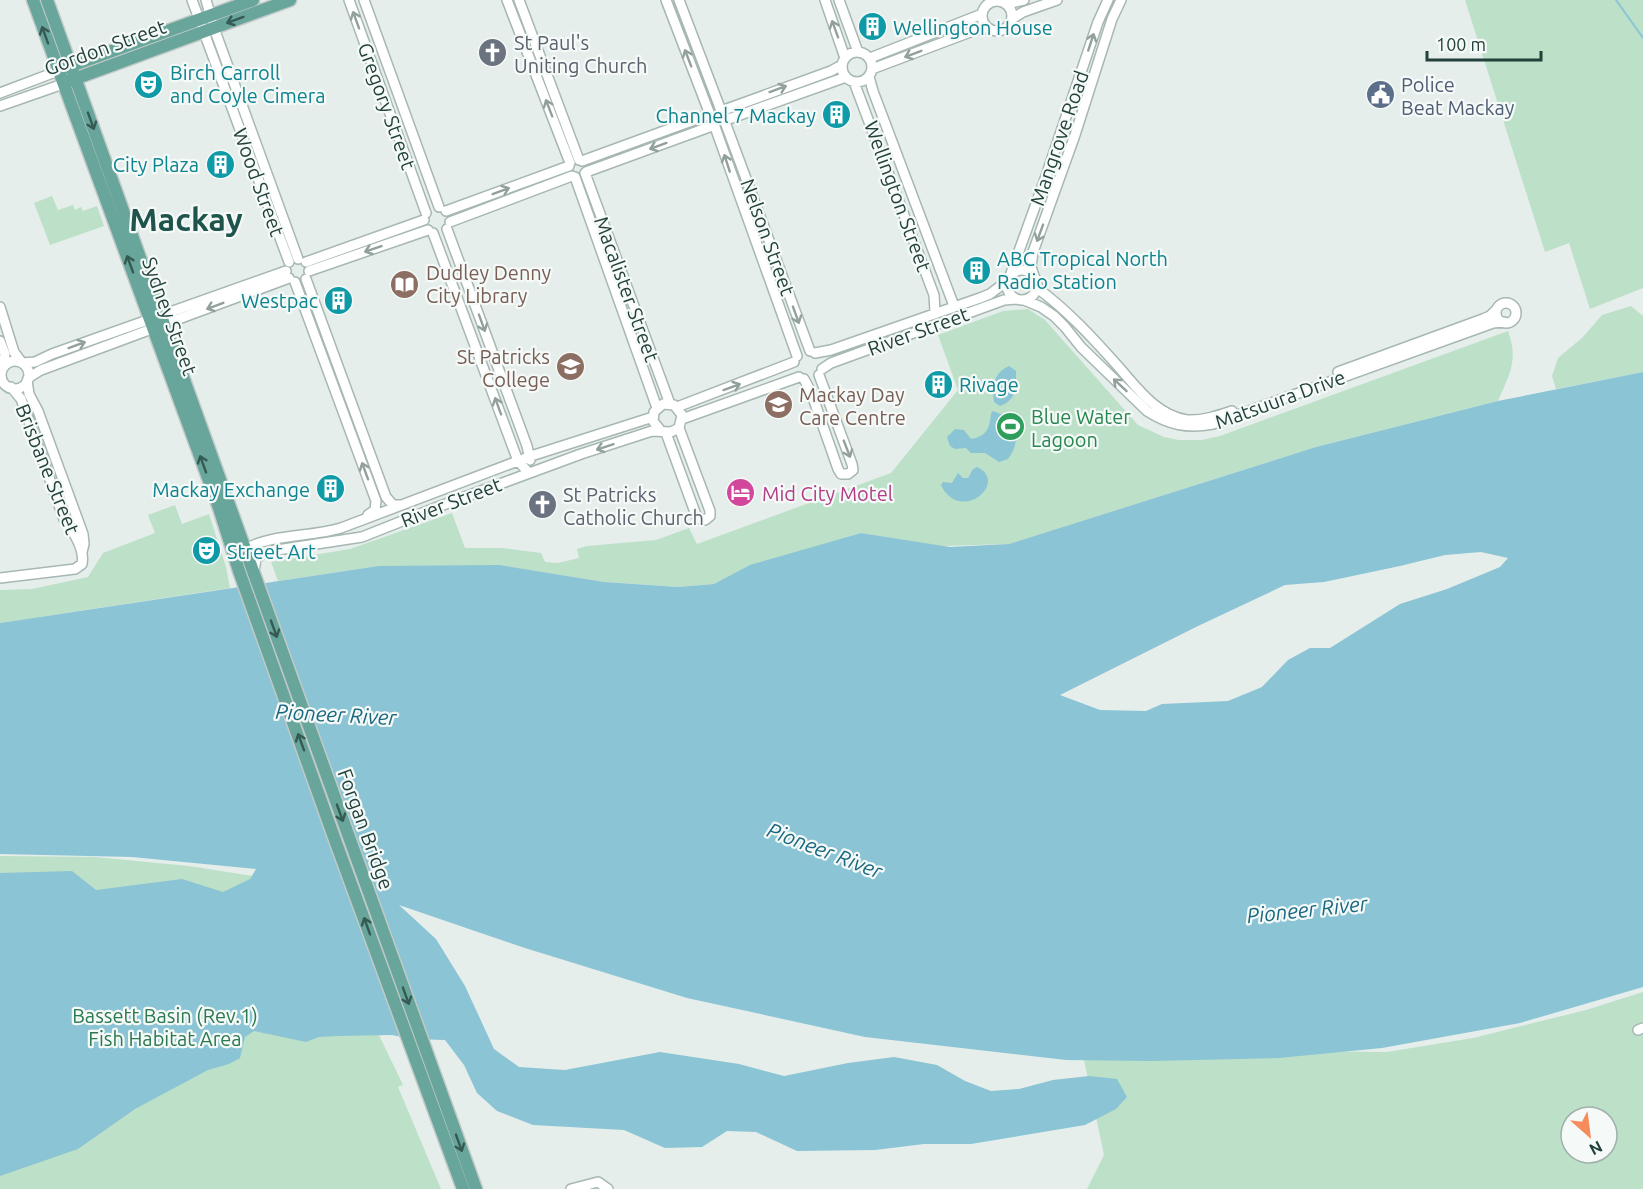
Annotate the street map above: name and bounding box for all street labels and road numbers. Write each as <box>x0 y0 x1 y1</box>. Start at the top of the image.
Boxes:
street label: Gordon Street <box>41 14 169 80</box>
street label: Gregory Street <box>353 40 421 173</box>
street label: Mangrove Road <box>1025 67 1093 209</box>
street label: Wellington Street <box>860 117 936 275</box>
street label: Wood Street <box>229 125 289 239</box>
street label: Nelson Street <box>736 175 800 299</box>
street label: Macalister Street <box>590 213 664 365</box>
street label: Sydney Street <box>138 254 202 378</box>
street label: River Street <box>864 302 972 360</box>
street label: Matsuura Drive <box>1212 365 1348 433</box>
street label: Brisbane Street <box>11 400 85 538</box>
street label: River Street <box>397 472 505 532</box>
street label: Forgan Bridge <box>333 765 399 893</box>

